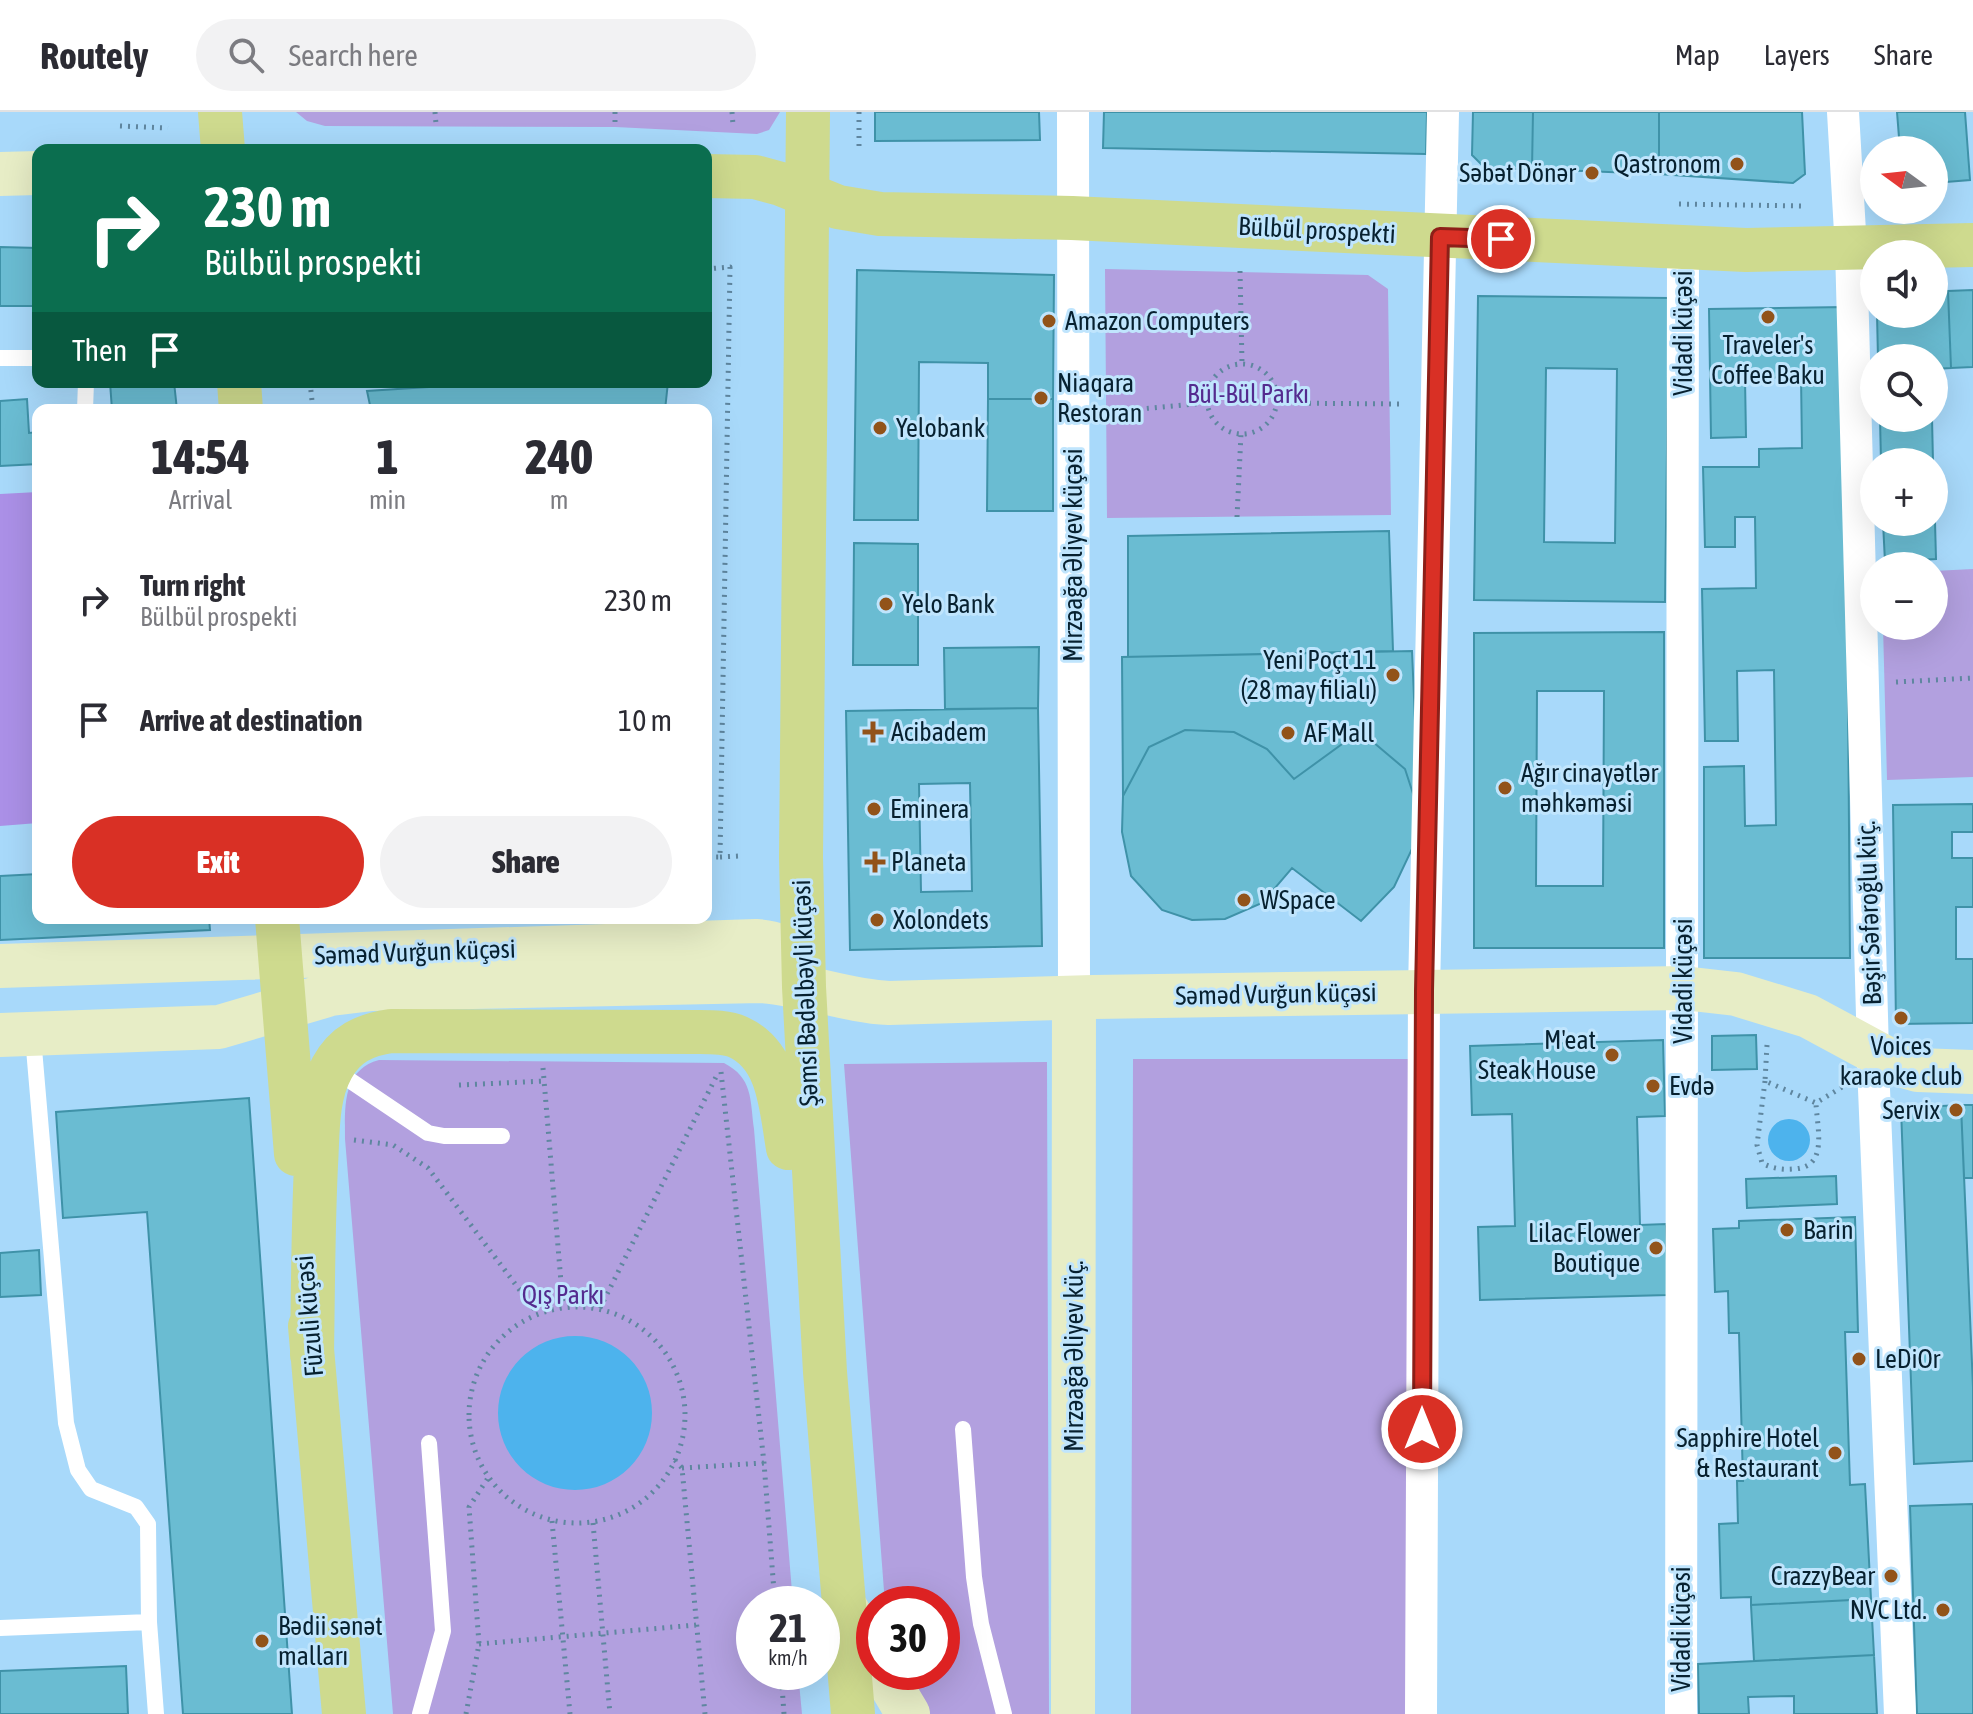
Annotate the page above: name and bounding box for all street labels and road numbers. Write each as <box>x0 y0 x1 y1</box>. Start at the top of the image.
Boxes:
street label: Bülbül prospekti <box>1238 211 1396 249</box>
street label: Vidadi küçəsi <box>1668 270 1698 396</box>
street label: Mirzəağa Əliyev küçəsi <box>1058 448 1088 662</box>
street label: Bəşir Səfəroğlu küç. <box>1851 820 1887 1006</box>
street label: Şəmsi Bədəlbəyli küçəsi <box>786 879 824 1107</box>
street label: Vidadi küçəsi <box>1668 918 1698 1044</box>
street label: Səməd Vurğun küçəsi <box>314 933 516 971</box>
street label: Səməd Vurğun küçəsi <box>1175 977 1377 1011</box>
street label: Füzuli küçəsi <box>289 1254 329 1378</box>
street label: Mirzəağa Əliyev küç. <box>1059 1260 1089 1452</box>
street label: Vidadi küçəsi <box>1666 1566 1696 1692</box>

